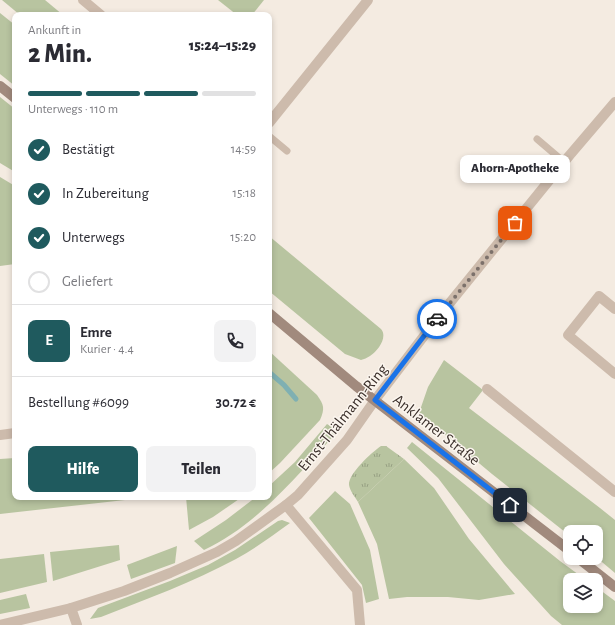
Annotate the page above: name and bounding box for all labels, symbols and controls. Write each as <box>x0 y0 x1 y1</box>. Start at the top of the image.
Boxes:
text: Ankunft in <box>28 24 81 37</box>
text: 15:24–15:29 <box>189 38 256 53</box>
text: 2 Min. <box>28 41 92 67</box>
text: Unterwegs · 110 m <box>28 103 118 116</box>
icon: check <box>28 139 50 161</box>
text: Bestätigt <box>62 142 115 157</box>
text: 14:59 <box>231 143 256 156</box>
callout: Ahorn-Apotheke <box>460 155 570 183</box>
text: Ahorn-Apotheke <box>471 162 559 175</box>
icon: check <box>28 183 50 205</box>
text: In Zubereitung <box>62 186 149 201</box>
text: 15:18 <box>232 187 256 200</box>
pin <box>498 206 532 240</box>
icon: bag <box>504 212 526 234</box>
icon: check <box>28 227 50 249</box>
text: Unterwegs <box>62 230 125 245</box>
text: 15:20 <box>230 231 256 244</box>
text: Geliefert <box>62 274 113 289</box>
courier <box>417 299 457 339</box>
icon: car <box>426 308 448 330</box>
button: phone <box>214 320 256 362</box>
text: Emre <box>80 325 112 340</box>
text: E <box>45 333 53 348</box>
text: Kurier · 4.4 <box>80 343 134 356</box>
street label: Ernst-Thälmann-Ring <box>295 361 391 474</box>
street label: Anklamer Straße <box>390 391 483 468</box>
text: Bestellung #6099 <box>28 395 129 410</box>
text: 30.72 € <box>215 395 256 410</box>
button: Hilfe <box>28 446 138 492</box>
button: Teilen <box>146 446 256 492</box>
pin <box>493 488 527 522</box>
icon: home <box>499 494 521 516</box>
map controls <box>563 525 603 613</box>
button: locate <box>563 525 603 565</box>
button: layers <box>563 573 603 613</box>

